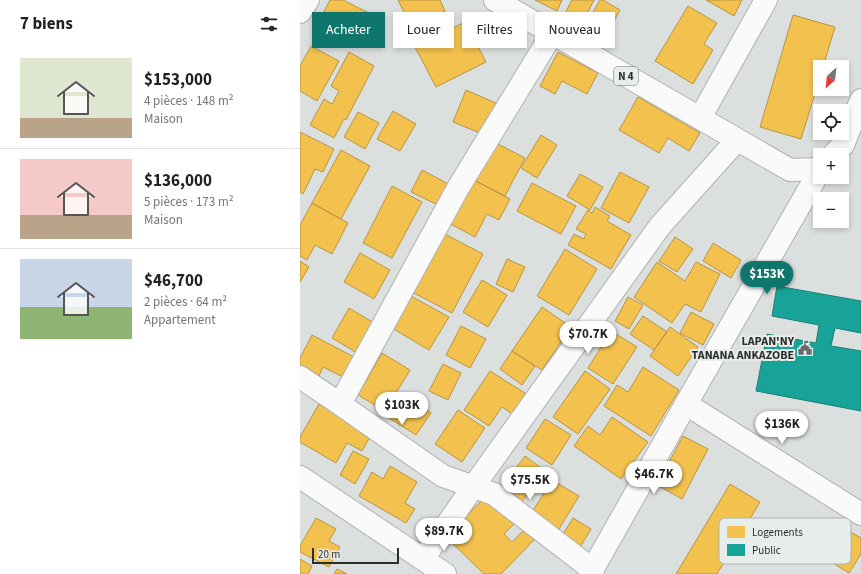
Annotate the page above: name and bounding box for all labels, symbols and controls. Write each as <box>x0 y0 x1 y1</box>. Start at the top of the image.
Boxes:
text: 7 biens <box>20 12 73 36</box>
chip: Acheter <box>312 12 385 48</box>
chip: Louer <box>393 12 454 48</box>
chip: Filtres <box>462 12 527 48</box>
chip: Nouveau <box>535 12 615 48</box>
icon: filters <box>258 13 280 35</box>
north arrow <box>813 60 849 96</box>
map controls <box>813 60 849 228</box>
road number: N 4 <box>614 67 638 85</box>
text: $153,000 <box>144 68 212 92</box>
icon: home <box>52 74 100 122</box>
text: 4 pièces · 148 m² <box>144 92 233 110</box>
button: locate <box>813 104 849 140</box>
text: Maison <box>144 110 183 128</box>
button: + <box>813 148 849 184</box>
text: $136,000 <box>144 169 212 193</box>
icon: home <box>52 175 100 223</box>
button: − <box>813 192 849 228</box>
text: 5 pièces · 173 m² <box>144 193 233 211</box>
text: Maison <box>144 211 183 229</box>
pin: $153K <box>739 261 795 295</box>
text: $153K <box>749 265 785 283</box>
text: $46,700 <box>144 269 203 293</box>
icon: home <box>52 275 100 323</box>
text: 2 pièces · 64 m² <box>144 293 227 311</box>
text: Appartement <box>144 311 216 329</box>
pin: $70.7K <box>555 321 621 355</box>
text: $70.7K <box>568 325 608 343</box>
place label: LAPAN'NY TANANA ANKAZOBE <box>692 333 795 364</box>
public building icon: LAPAN'NY TANANA ANKAZOBE <box>797 340 813 356</box>
pin: $103K <box>374 392 430 426</box>
text: $103K <box>384 396 420 414</box>
pin: $136K <box>754 411 810 445</box>
text: $136K <box>764 415 800 433</box>
pin: $46.7K <box>621 461 687 495</box>
text: $46.7K <box>634 465 674 483</box>
pin: $75.5K <box>497 467 563 501</box>
text: $75.5K <box>510 471 550 489</box>
pin: $89.7K <box>411 518 477 552</box>
legend <box>719 518 851 564</box>
text: $89.7K <box>424 522 464 540</box>
text: Logements <box>752 525 803 540</box>
text: Public <box>752 543 781 558</box>
scale bar <box>312 546 399 565</box>
text: 20 m <box>318 547 340 562</box>

